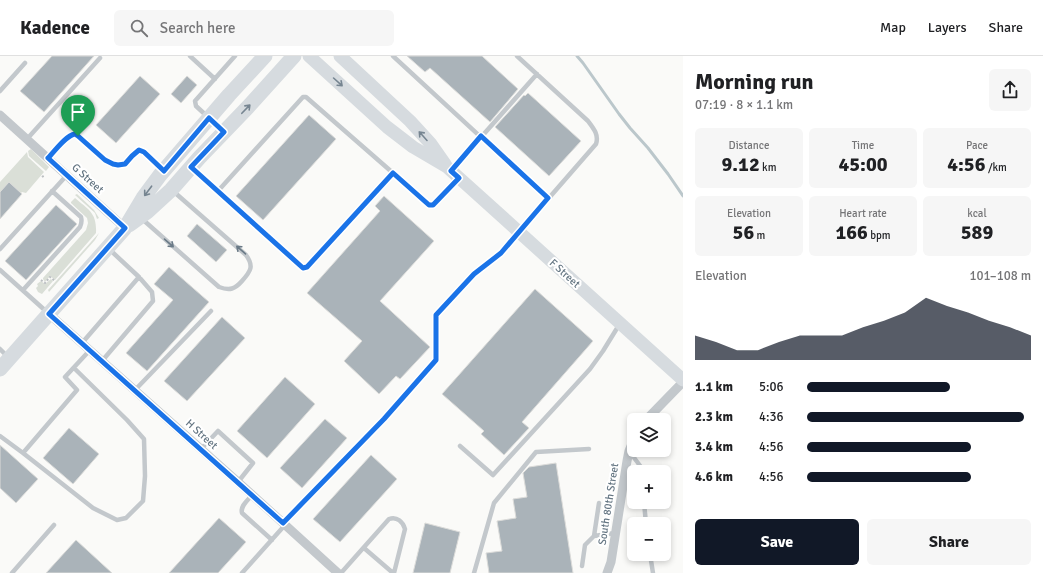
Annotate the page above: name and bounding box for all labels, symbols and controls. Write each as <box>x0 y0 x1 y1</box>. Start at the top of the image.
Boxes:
search box <box>114 10 394 46</box>
text: Kadence <box>20 16 90 40</box>
icon: search <box>128 17 150 39</box>
text: Search here <box>160 19 235 37</box>
text: Map <box>880 19 906 36</box>
text: Layers <box>928 19 967 36</box>
text: Share <box>989 19 1023 36</box>
text: Morning run <box>695 68 814 95</box>
button: share <box>989 69 1031 111</box>
one-way arrow <box>333 77 343 87</box>
pin <box>61 95 95 136</box>
text: 07:19 · 8 × 1.1 km <box>695 97 793 113</box>
icon: arrive <box>67 101 89 123</box>
one-way arrow <box>241 105 250 115</box>
one-way arrow <box>419 130 428 141</box>
text: Distance <box>729 139 769 152</box>
text: Time <box>852 139 874 152</box>
text: Pace <box>966 139 988 152</box>
text: 9.12 <box>722 152 760 177</box>
text: 45:00 <box>838 152 888 177</box>
text: 4:56 <box>947 152 985 177</box>
street label: G Street <box>69 161 106 196</box>
text: km <box>760 161 776 174</box>
text: /km <box>985 161 1007 174</box>
one-way arrow <box>144 186 152 197</box>
text: Elevation <box>727 207 771 220</box>
text: Heart rate <box>839 207 887 220</box>
text: kcal <box>967 207 987 220</box>
text: 56 <box>733 220 754 245</box>
text: 166 <box>835 220 868 245</box>
text: 589 <box>961 220 993 245</box>
text: m <box>754 229 765 242</box>
text: bpm <box>868 229 891 242</box>
one-way arrow <box>164 238 174 247</box>
one-way arrow <box>236 246 246 255</box>
street label: F Street <box>547 256 583 291</box>
text: Elevation <box>695 268 747 284</box>
text: 101–108 m <box>969 268 1031 284</box>
text: 1.1 km <box>695 379 733 395</box>
text: 5:06 <box>759 379 784 395</box>
text: 2.3 km <box>695 409 733 425</box>
text: 4:36 <box>759 409 784 425</box>
map controls <box>627 413 671 561</box>
button: layers <box>627 413 671 457</box>
street label: H Street <box>183 417 220 452</box>
text: 3.4 km <box>695 439 733 455</box>
text: 4:56 <box>759 439 784 455</box>
street label: South 80th Street <box>596 462 621 546</box>
button: + <box>627 465 671 509</box>
text: 4.6 km <box>695 469 733 485</box>
text: 4:56 <box>759 469 784 485</box>
button: − <box>627 517 671 561</box>
button: Save <box>695 519 859 565</box>
button: Share <box>867 519 1031 565</box>

